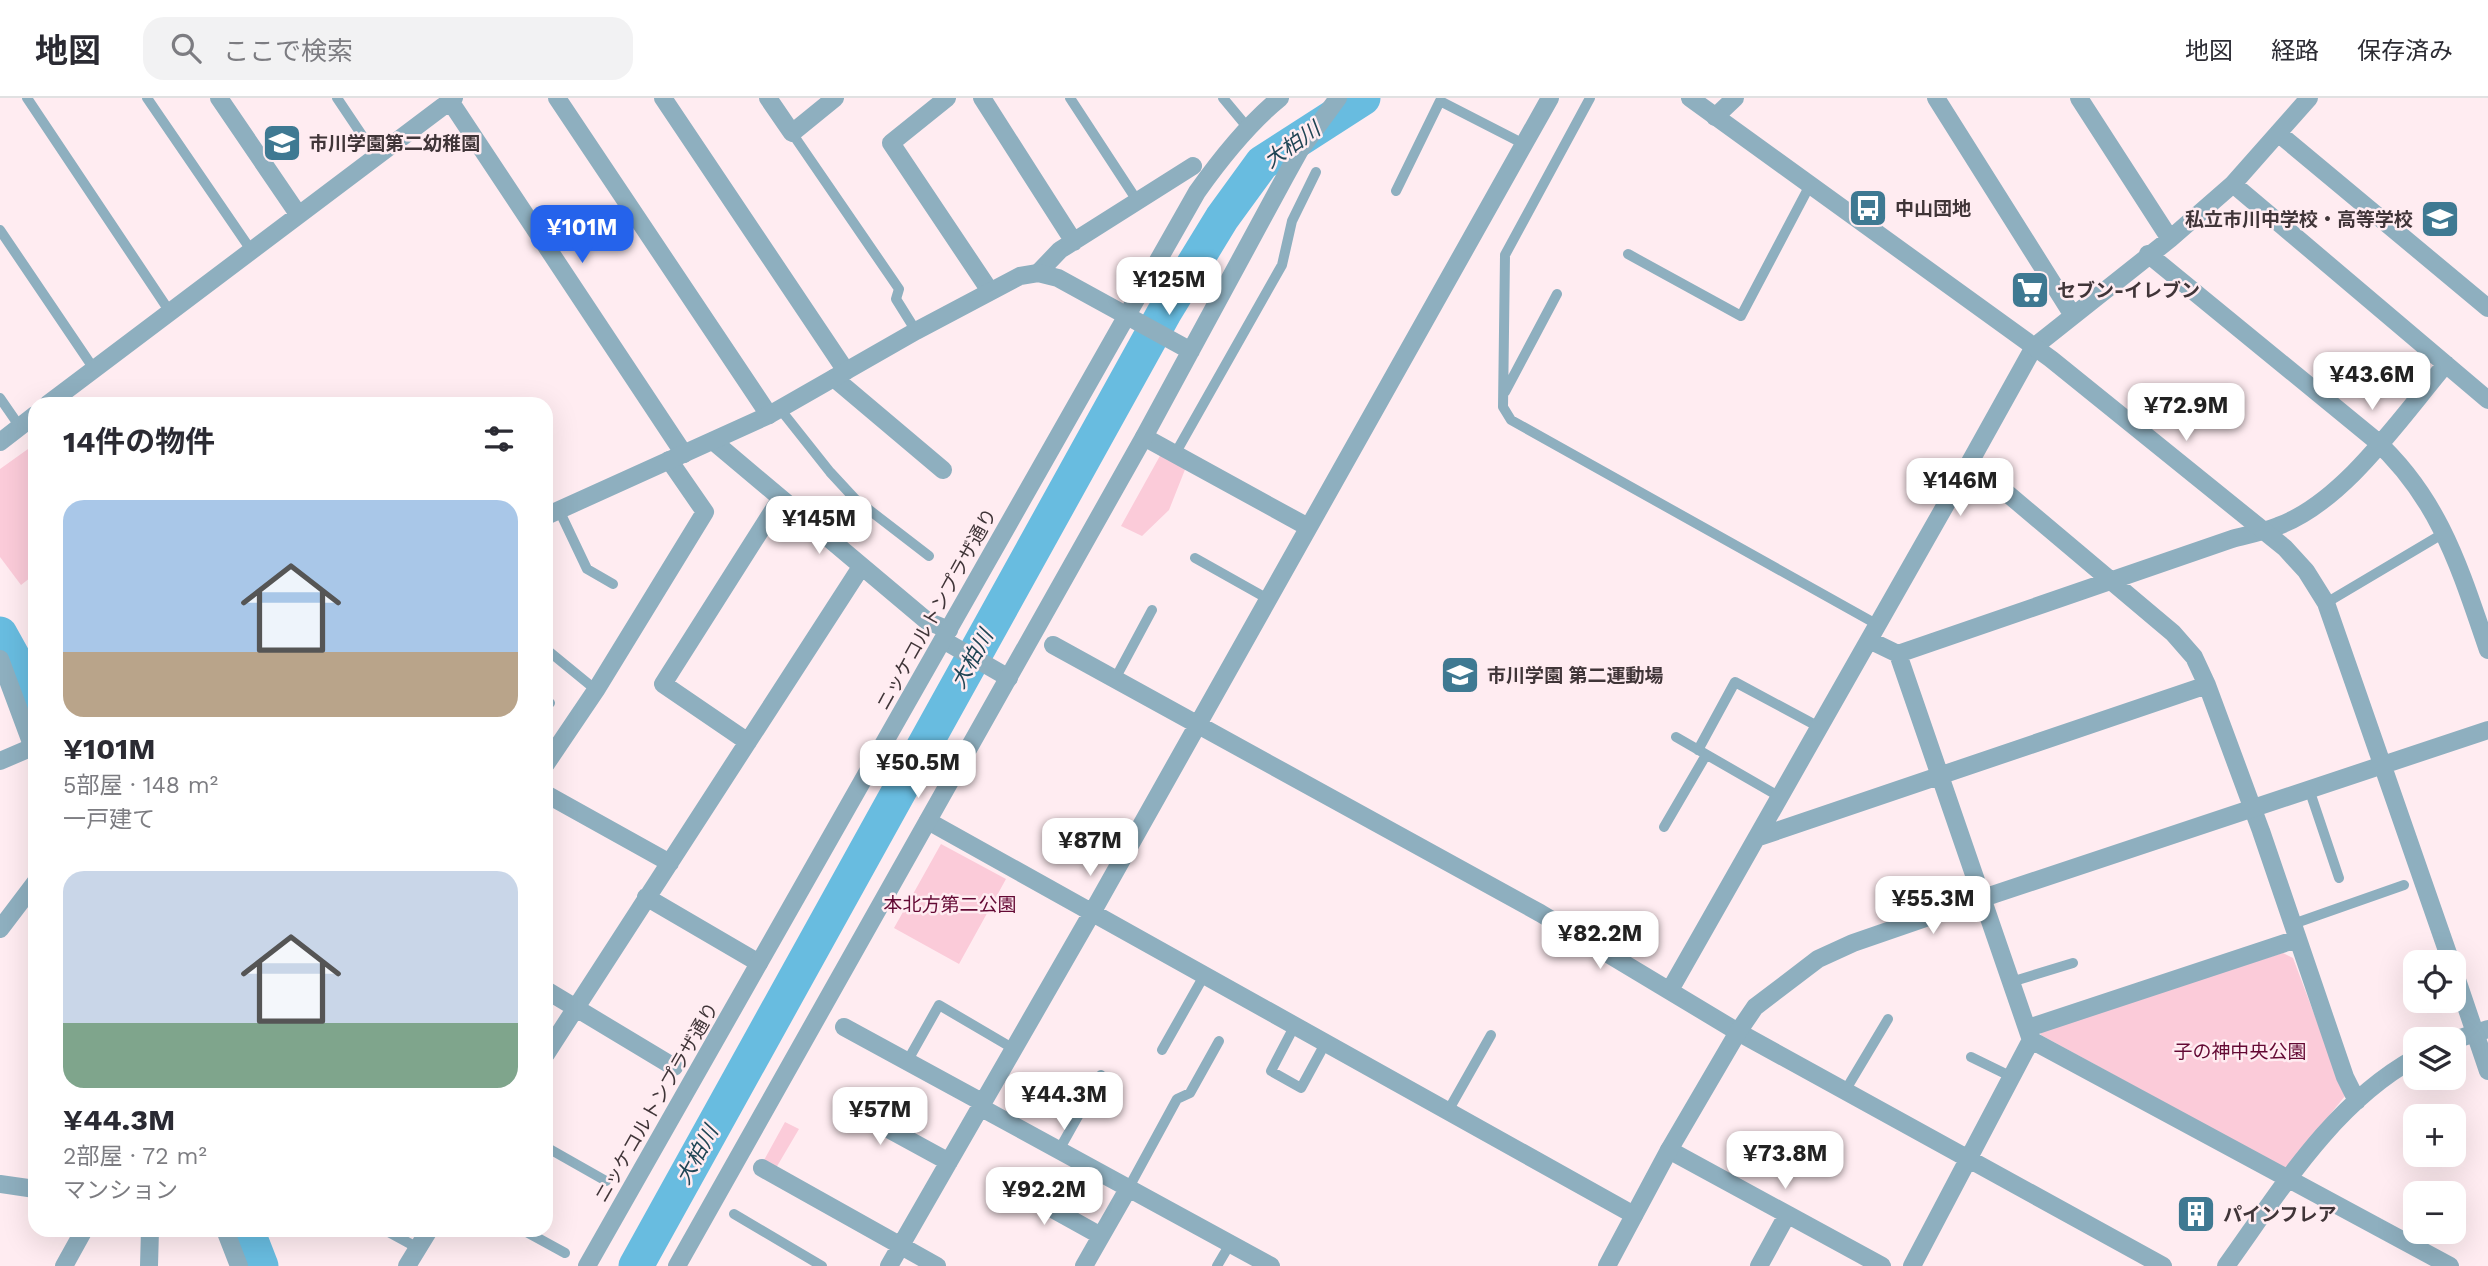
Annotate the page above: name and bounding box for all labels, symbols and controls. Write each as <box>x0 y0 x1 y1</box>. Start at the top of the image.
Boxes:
search box <box>143 17 633 80</box>
icon: search <box>167 29 205 67</box>
text: 地図 <box>35 31 101 70</box>
text: ここで検索 <box>223 36 353 66</box>
text: 地図 <box>2185 37 2233 65</box>
text: 経路 <box>2271 37 2319 65</box>
text: 保存済み <box>2357 37 2453 65</box>
water label: 大柏川 <box>1259 115 1326 173</box>
school or university icon: 市川学園第二幼稚園 <box>261 122 303 164</box>
place label: 市川学園第二幼稚園 <box>309 132 480 155</box>
bus stop icon: 中山団地 <box>1847 187 1889 229</box>
place label: 中山団地 <box>1895 197 1971 220</box>
school or university icon: 私立市川中学校・高等学校 <box>2419 198 2461 240</box>
pin: ¥101M <box>533 206 631 265</box>
place label: 私立市川中学校・高等学校 <box>2185 208 2413 231</box>
text: ¥101M <box>547 214 617 241</box>
pin: ¥125M <box>1120 258 1218 317</box>
text: ¥125M <box>1132 266 1206 293</box>
supermarket icon: セブン-イレブン <box>2009 269 2051 311</box>
place label: セブン-イレブン <box>2057 279 2200 302</box>
pin: ¥43.6M <box>2315 352 2429 412</box>
text: ¥43.6M <box>2329 361 2415 388</box>
pin: ¥72.9M <box>2129 384 2243 443</box>
text: ¥72.9M <box>2144 392 2228 419</box>
icon: filters <box>480 420 518 458</box>
text: 14件の物件 <box>63 424 215 459</box>
pin: ¥146M <box>1911 458 2009 518</box>
text: ¥146M <box>1922 467 1998 494</box>
pin: ¥145M <box>770 496 868 556</box>
street label: ニッケコルトンプラザ通り <box>871 504 1002 714</box>
text: ¥145M <box>782 505 856 532</box>
icon: home <box>228 545 354 671</box>
water label: 大柏川 <box>945 623 999 692</box>
school or university icon: 市川学園 第二運動場 <box>1439 654 1481 696</box>
place label: 市川学園 第二運動場 <box>1487 664 1663 687</box>
text: ¥101M <box>63 731 155 766</box>
pin: ¥50.5M <box>861 740 975 800</box>
text: ¥50.5M <box>876 749 960 776</box>
text: 5部屋 · 148 m² <box>63 772 218 799</box>
text: 一戸建て <box>63 806 155 833</box>
pin: ¥87M <box>1049 818 1131 878</box>
text: ¥87M <box>1058 827 1122 854</box>
pin: ¥55.3M <box>1876 876 1990 936</box>
text: ¥55.3M <box>1891 885 1975 912</box>
park label: 本北方第二公園 <box>883 893 1017 916</box>
pin: ¥82.2M <box>1543 912 1657 971</box>
icon: home <box>228 916 354 1042</box>
text: ¥82.2M <box>1558 920 1642 947</box>
map controls <box>2403 950 2466 1244</box>
button: locate <box>2403 950 2466 1013</box>
street label: ニッケコルトンプラザ通り <box>590 998 723 1206</box>
button: layers <box>2403 1027 2466 1090</box>
park label: 子の神中央公園 <box>2173 1040 2307 1063</box>
pin: ¥44.3M <box>1007 1072 1121 1132</box>
text: ¥44.3M <box>1021 1081 1107 1108</box>
pin: ¥57M <box>839 1088 921 1147</box>
text: ¥57M <box>849 1096 911 1123</box>
text: ¥44.3M <box>63 1102 175 1137</box>
button: + <box>2403 1104 2466 1167</box>
water label: 大柏川 <box>670 1119 724 1188</box>
pin: ¥73.8M <box>1728 1132 1842 1191</box>
text: ¥73.8M <box>1743 1140 1827 1167</box>
text: 2部屋 · 72 m² <box>63 1143 207 1170</box>
pin: ¥92.2M <box>987 1168 1101 1227</box>
text: ¥92.2M <box>1002 1176 1086 1203</box>
text: マンション <box>63 1177 178 1204</box>
button: − <box>2403 1181 2466 1244</box>
building icon: パインフレア <box>2175 1193 2217 1235</box>
place label: パインフレア <box>2223 1203 2336 1226</box>

